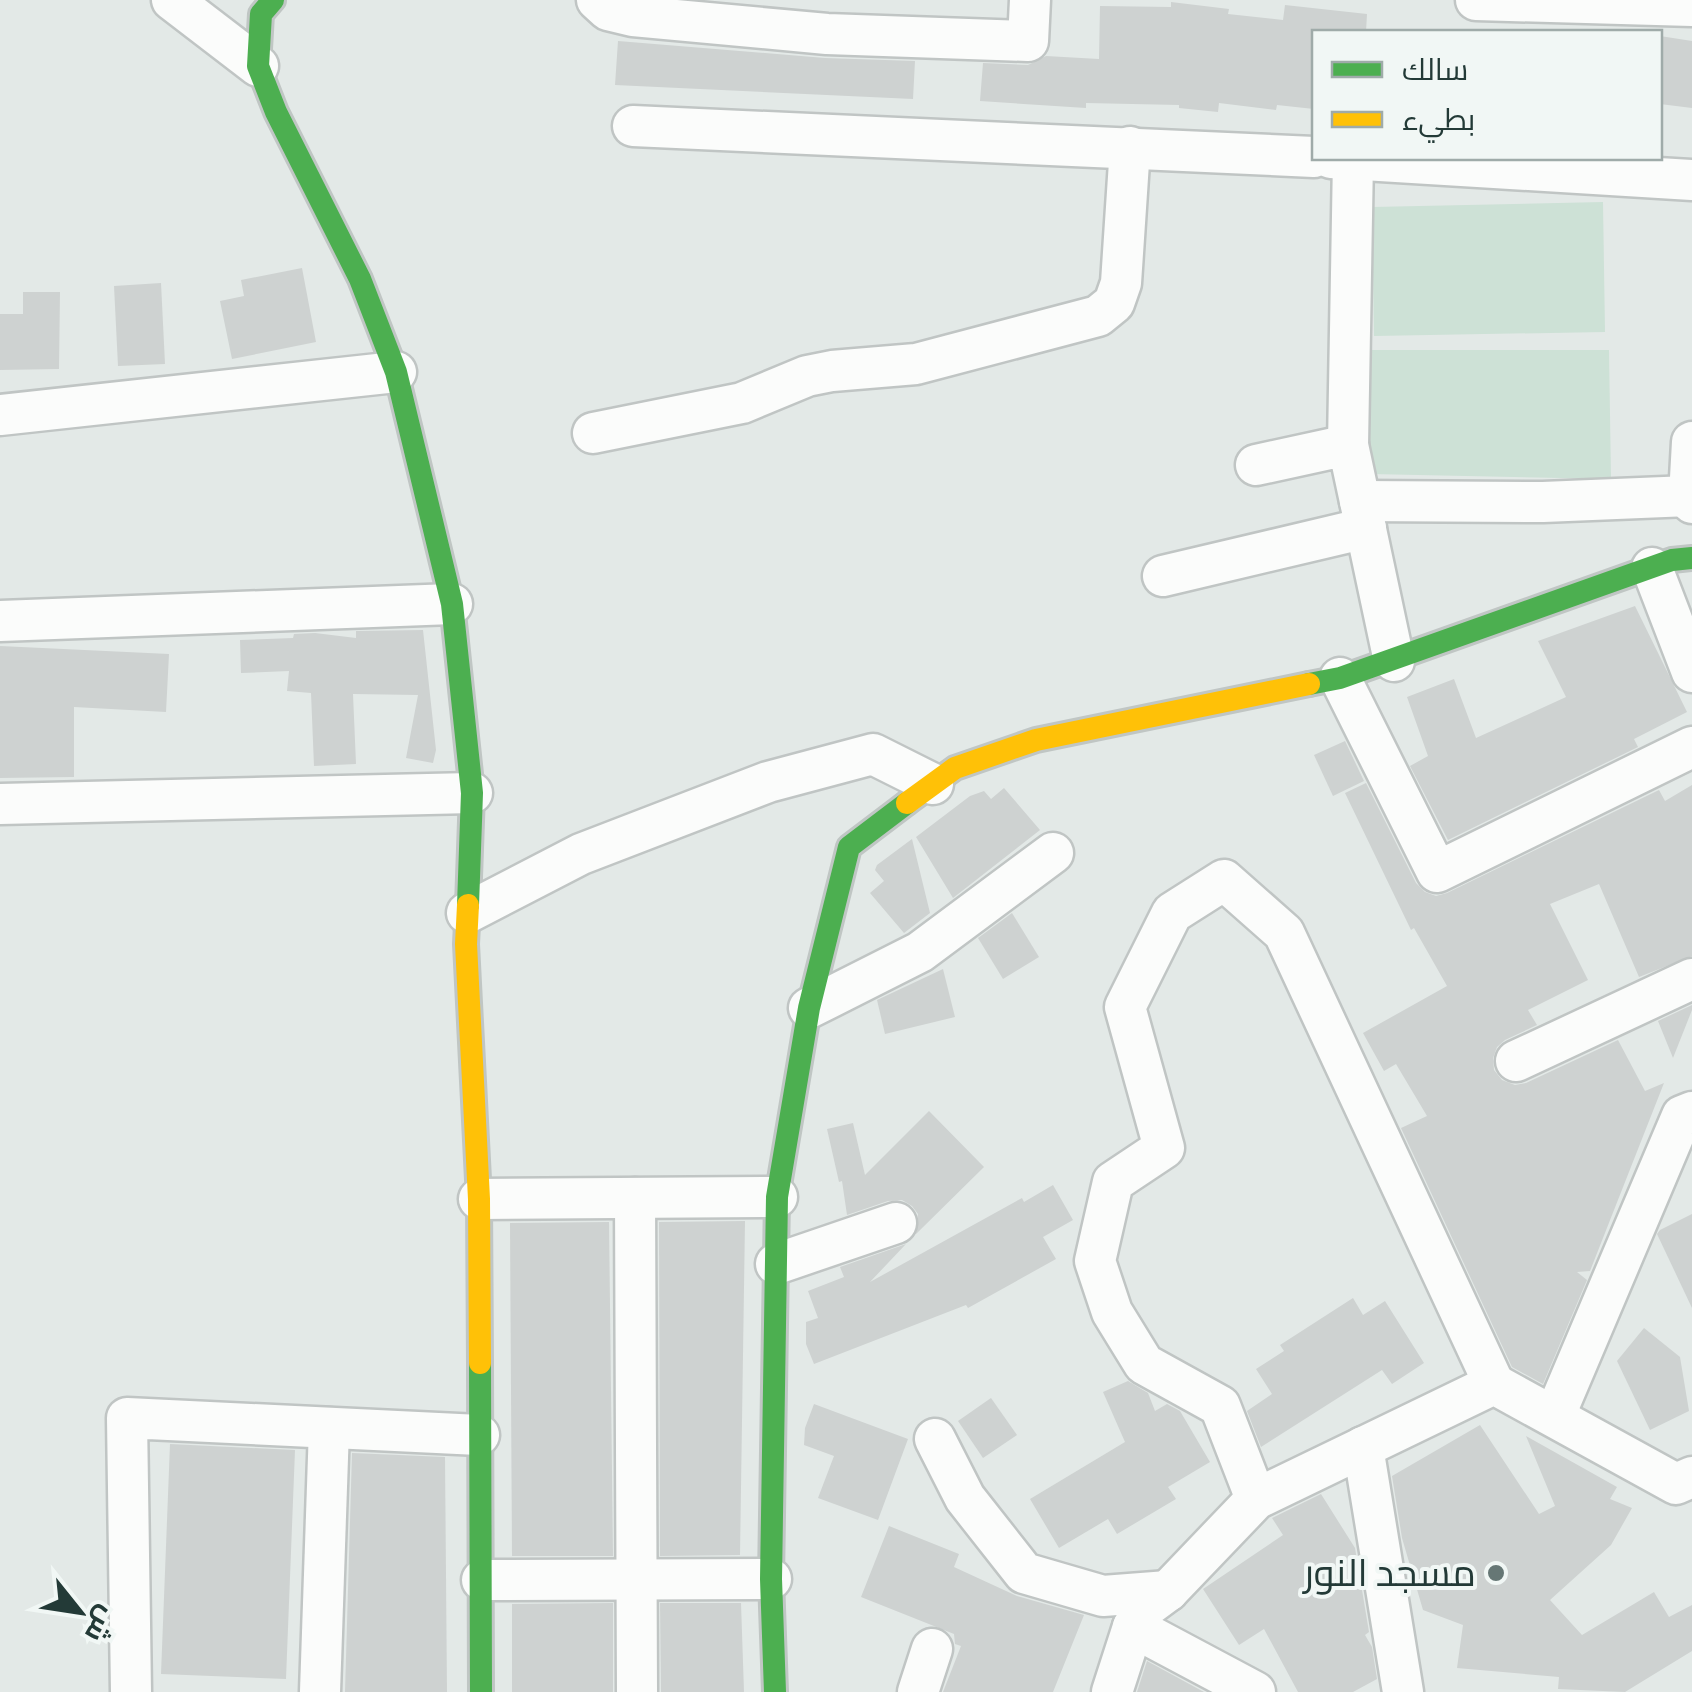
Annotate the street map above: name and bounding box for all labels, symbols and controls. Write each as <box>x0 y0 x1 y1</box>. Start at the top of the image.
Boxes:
legend <box>1312 30 1662 160</box>
text: سالك <box>1402 49 1468 88</box>
text: بطيء <box>1402 99 1475 143</box>
place label: مسجد النور <box>1302 1547 1476 1596</box>
north arrow <box>30 1562 130 1662</box>
marker: مسجد النور <box>1485 1562 1507 1584</box>
text: ش <box>77 1600 127 1650</box>

